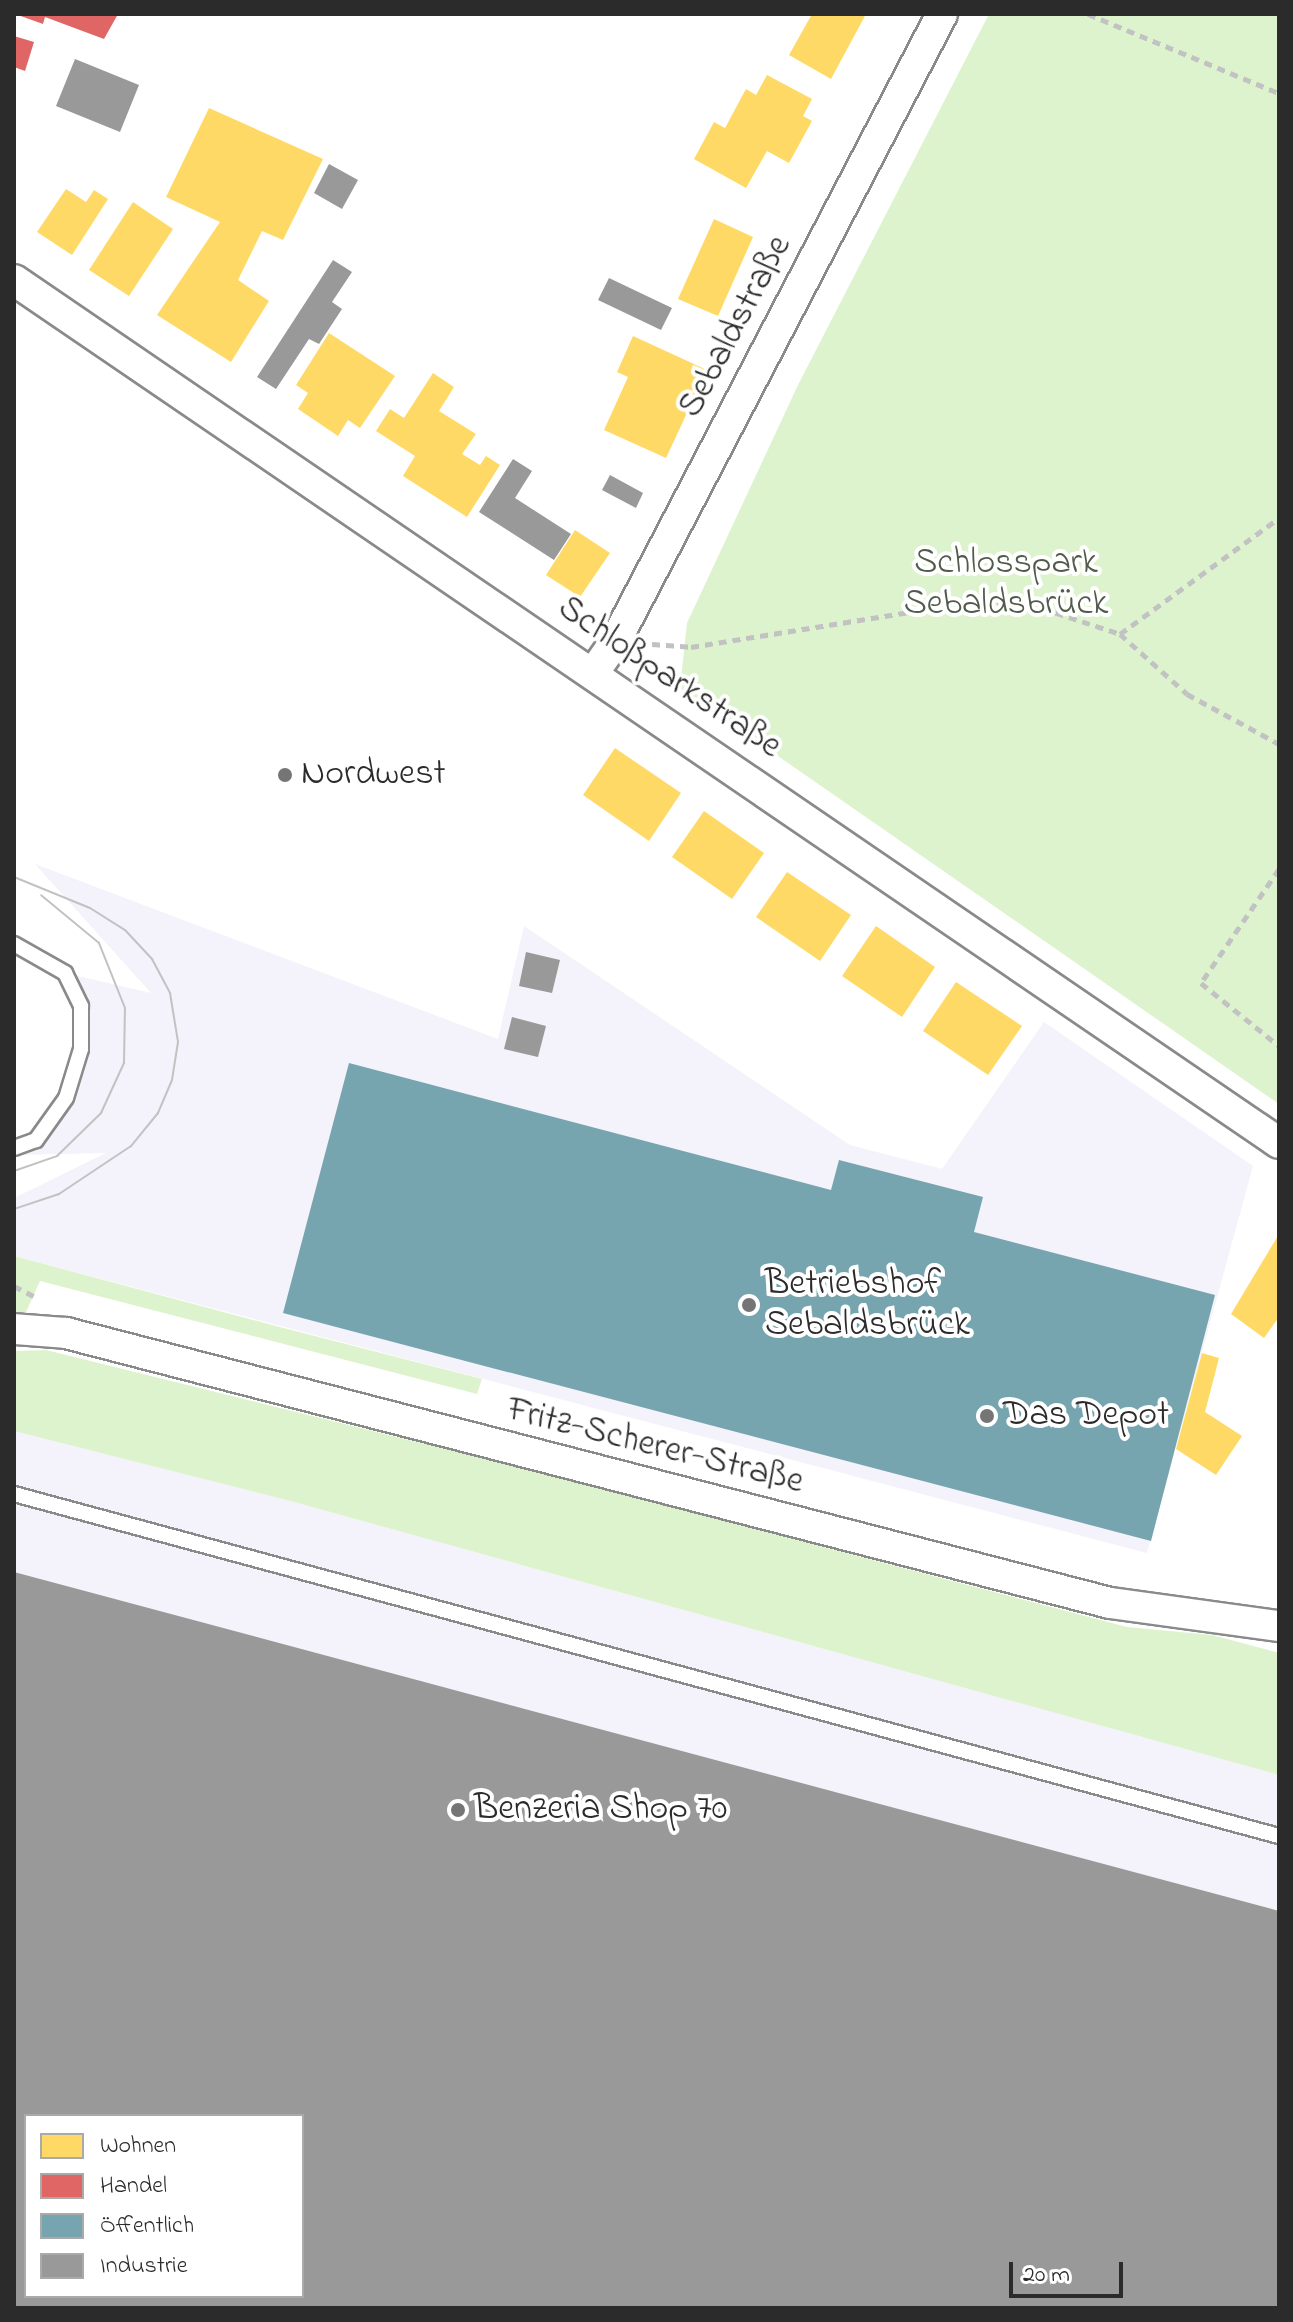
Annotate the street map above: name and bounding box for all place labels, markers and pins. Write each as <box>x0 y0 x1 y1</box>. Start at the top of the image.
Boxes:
place label: Nordwest <box>301 753 446 797</box>
marker: Nordwest <box>276 766 294 784</box>
place label: Betriebshof Sebaldsbrück <box>765 1262 970 1347</box>
marker: Betriebshof Sebaldsbrück <box>740 1296 758 1314</box>
place label: Das Depot <box>1003 1394 1169 1438</box>
marker: Das Depot <box>978 1407 996 1425</box>
place label: Benzeria Shop 70 <box>474 1788 727 1832</box>
marker: Benzeria Shop 70 <box>449 1801 467 1819</box>

